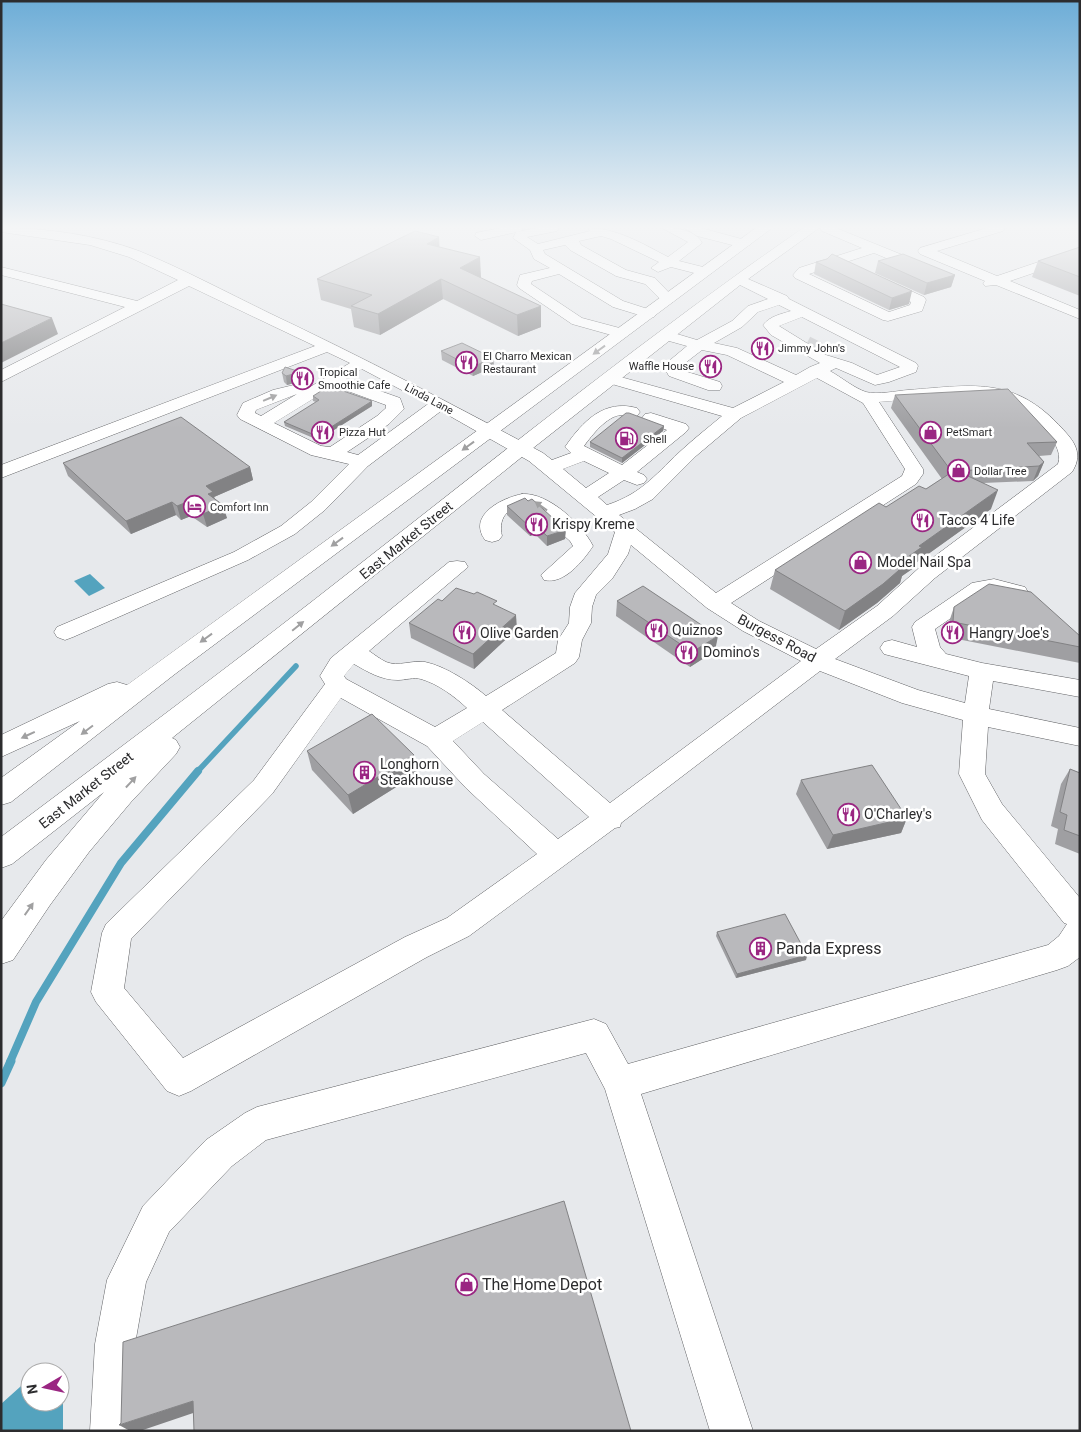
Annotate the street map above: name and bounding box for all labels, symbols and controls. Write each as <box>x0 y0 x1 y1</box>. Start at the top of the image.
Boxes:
restaurant icon: Jimmy John's <box>750 336 774 360</box>
place label: Jimmy John's <box>778 342 845 355</box>
one-way arrow <box>592 345 606 355</box>
restaurant icon: El Charro Mexican Restaurant <box>455 350 479 374</box>
place label: El Charro Mexican Restaurant <box>483 350 572 376</box>
restaurant icon: Waffle House <box>698 354 722 378</box>
place label: Waffle House <box>629 360 694 373</box>
restaurant icon: Tropical Smoothie Cafe <box>290 366 314 390</box>
place label: Tropical Smoothie Cafe <box>318 366 390 392</box>
street label: Linda Lane <box>402 381 456 417</box>
one-way arrow <box>263 393 277 401</box>
restaurant icon: Pizza Hut <box>311 420 335 444</box>
shop icon: PetSmart <box>918 420 942 444</box>
place label: Pizza Hut <box>339 426 386 439</box>
place label: PetSmart <box>946 426 992 439</box>
fuel station icon: Shell <box>615 427 639 451</box>
place label: Shell <box>643 433 667 446</box>
one-way arrow <box>461 441 475 451</box>
shop icon: Dollar Tree <box>946 459 970 483</box>
place label: Dollar Tree <box>974 465 1027 478</box>
hotel icon: Comfort Inn <box>182 495 206 519</box>
street label: East Market Street <box>356 497 456 582</box>
place label: Comfort Inn <box>210 501 269 514</box>
one-way arrow <box>534 501 548 511</box>
restaurant icon: Tacos 4 Life <box>911 508 935 532</box>
restaurant icon: Krispy Kreme <box>524 512 548 536</box>
place label: Tacos 4 Life <box>939 512 1015 528</box>
place label: Krispy Kreme <box>552 516 635 532</box>
one-way arrow <box>330 537 344 547</box>
shop icon: Model Nail Spa <box>849 550 873 574</box>
place label: Model Nail Spa <box>877 554 971 570</box>
street label: Burgess Road <box>735 611 819 665</box>
restaurant icon: Quiznos <box>644 618 668 642</box>
one-way arrow <box>291 620 304 631</box>
restaurant icon: Olive Garden <box>452 621 476 645</box>
restaurant icon: Hangry Joe's <box>941 621 965 645</box>
place label: Quiznos <box>672 622 723 638</box>
place label: Olive Garden <box>480 625 559 641</box>
place label: Hangry Joe's <box>969 625 1049 641</box>
one-way arrow <box>200 633 213 644</box>
restaurant icon: Domino's <box>675 640 699 664</box>
place label: Domino's <box>703 644 760 660</box>
one-way arrow <box>81 725 94 736</box>
one-way arrow <box>21 731 35 739</box>
street label: East Market Street <box>36 748 136 832</box>
place label: Longhorn Steakhouse <box>380 756 453 788</box>
building icon: Longhorn Steakhouse <box>352 760 376 784</box>
one-way arrow <box>125 777 137 789</box>
restaurant icon: O'Charley's <box>836 802 860 826</box>
place label: O'Charley's <box>864 806 932 822</box>
one-way arrow <box>24 902 34 915</box>
building icon: Panda Express <box>748 936 772 960</box>
place label: Panda Express <box>776 939 882 958</box>
shop icon: The Home Depot <box>454 1272 478 1296</box>
place label: The Home Depot <box>482 1275 602 1294</box>
north arrow <box>20 1362 70 1412</box>
text: N <box>23 1383 41 1395</box>

